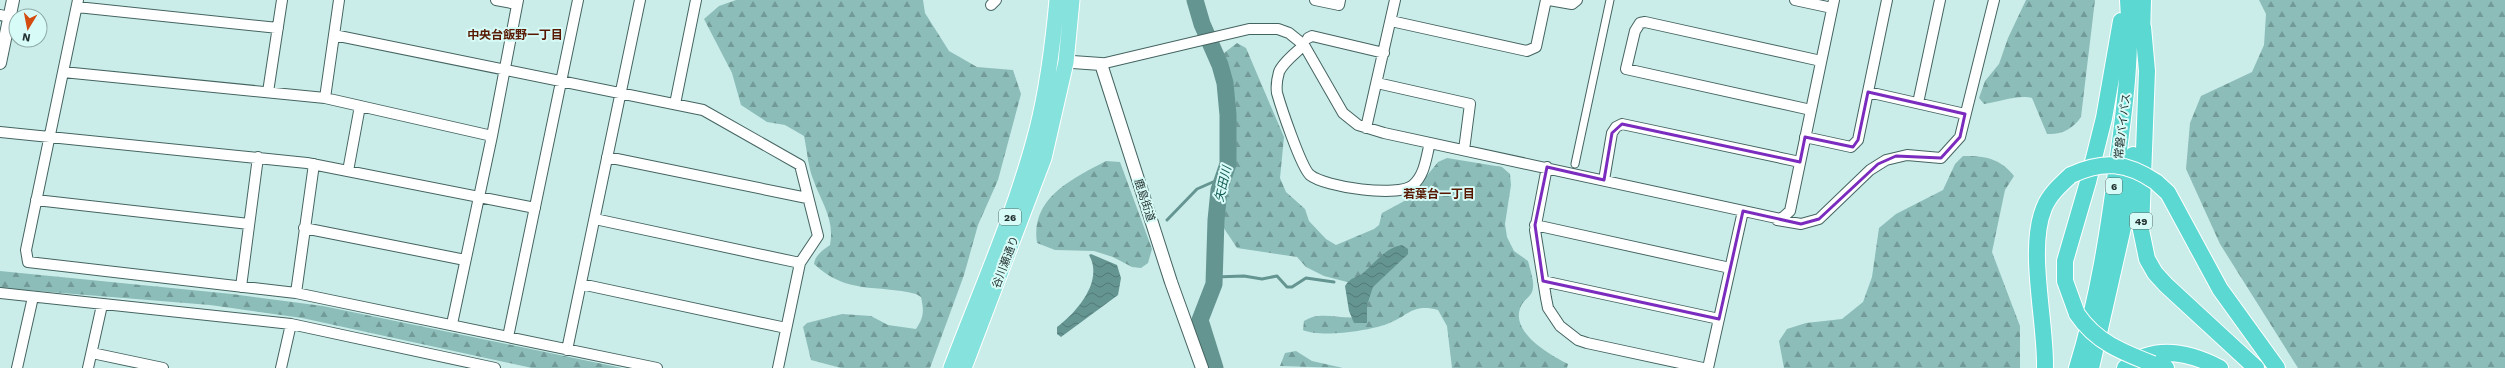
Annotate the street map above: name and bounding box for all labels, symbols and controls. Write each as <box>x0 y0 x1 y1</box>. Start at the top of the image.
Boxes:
north arrow <box>8 8 48 48</box>
district label: 中央台飯野一丁目 <box>467 28 563 42</box>
text: N <box>21 30 31 44</box>
street label: 常磐バイパス <box>2112 93 2133 159</box>
water label: 矢田川 <box>1212 163 1234 203</box>
street label: 鹿島街道 <box>1132 177 1158 223</box>
road number: 6 <box>2106 178 2122 194</box>
district label: 若葉台一丁目 <box>1403 187 1475 201</box>
road number: 26 <box>999 209 1021 225</box>
road number: 49 <box>2130 213 2152 229</box>
street label: 谷川瀬通り <box>990 234 1021 290</box>

